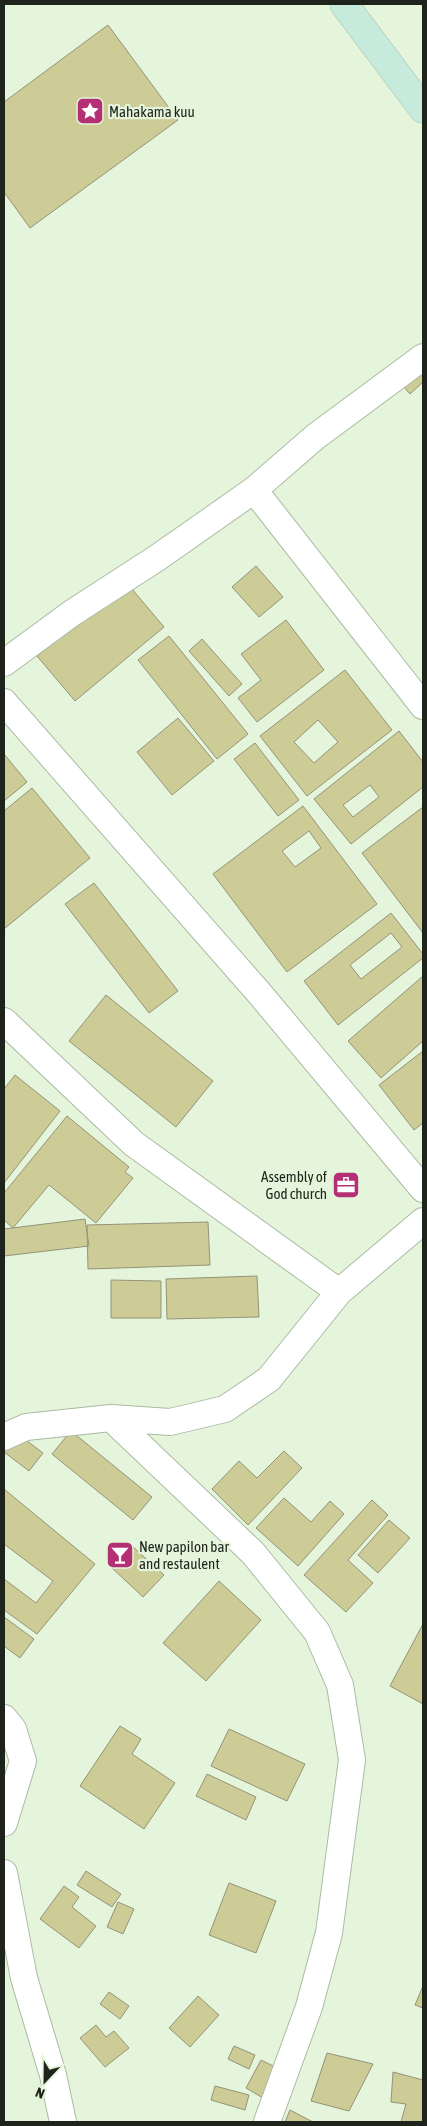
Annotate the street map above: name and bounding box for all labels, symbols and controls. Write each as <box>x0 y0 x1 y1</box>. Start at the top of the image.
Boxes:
place icon: Mahakama kuu <box>75 96 105 126</box>
place label: Mahakama kuu <box>109 103 195 120</box>
place label: Assembly of God church <box>261 1168 327 1202</box>
office icon: Assembly of God church <box>331 1170 361 1200</box>
place label: New papilon bar and restaulent <box>139 1538 229 1572</box>
bar icon: New papilon bar and restaulent <box>105 1540 135 1570</box>
north arrow <box>20 2056 70 2106</box>
text: N <box>33 2084 47 2102</box>

